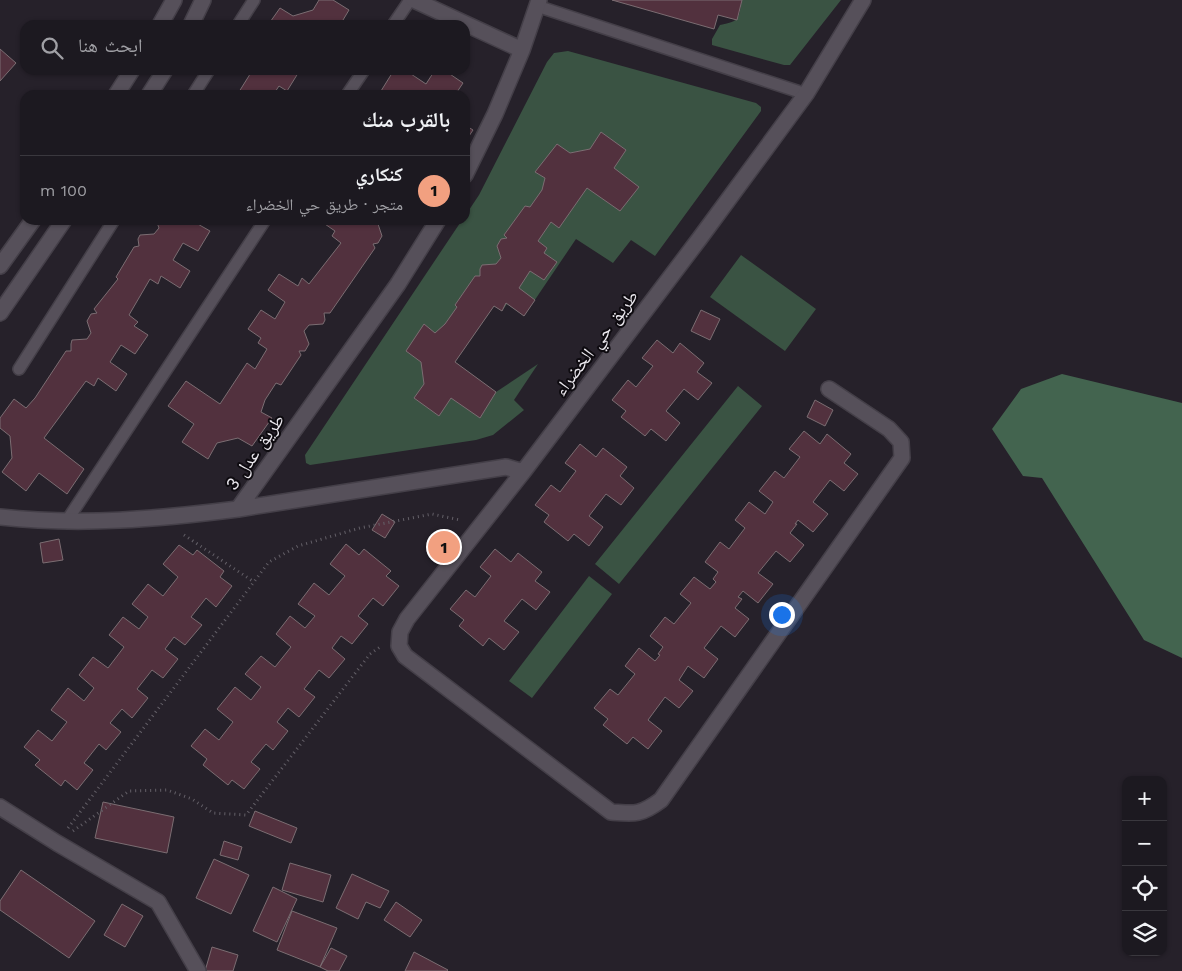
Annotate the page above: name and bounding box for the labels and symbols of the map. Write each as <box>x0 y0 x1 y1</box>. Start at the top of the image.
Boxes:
street label: طريق حي الخضراء <box>549 286 646 402</box>
street label: طريق عدل 3 <box>221 410 289 494</box>
pin: 1 <box>428 528 460 566</box>
your location <box>769 602 795 628</box>

